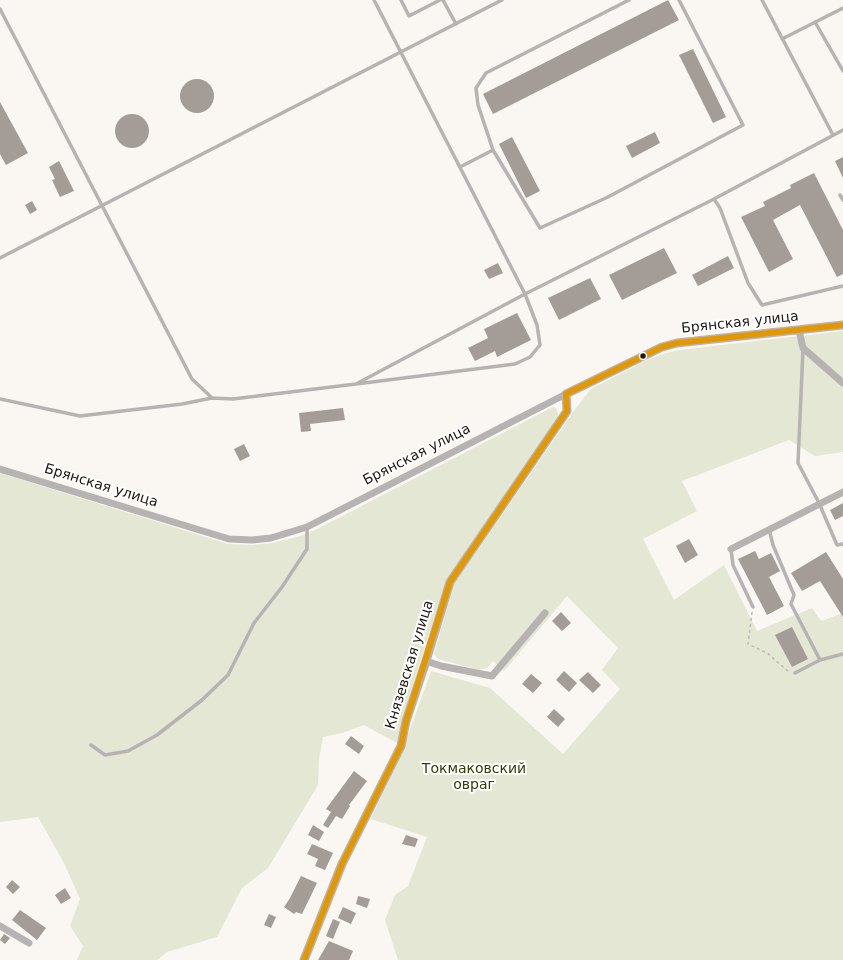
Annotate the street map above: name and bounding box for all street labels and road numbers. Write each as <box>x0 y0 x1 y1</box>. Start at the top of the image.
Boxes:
street label: Брянская улица <box>680 308 800 338</box>
street label: Брянская улица <box>361 421 473 489</box>
street label: Брянская улица <box>42 461 160 511</box>
street label: Князевская улица <box>382 599 438 731</box>

